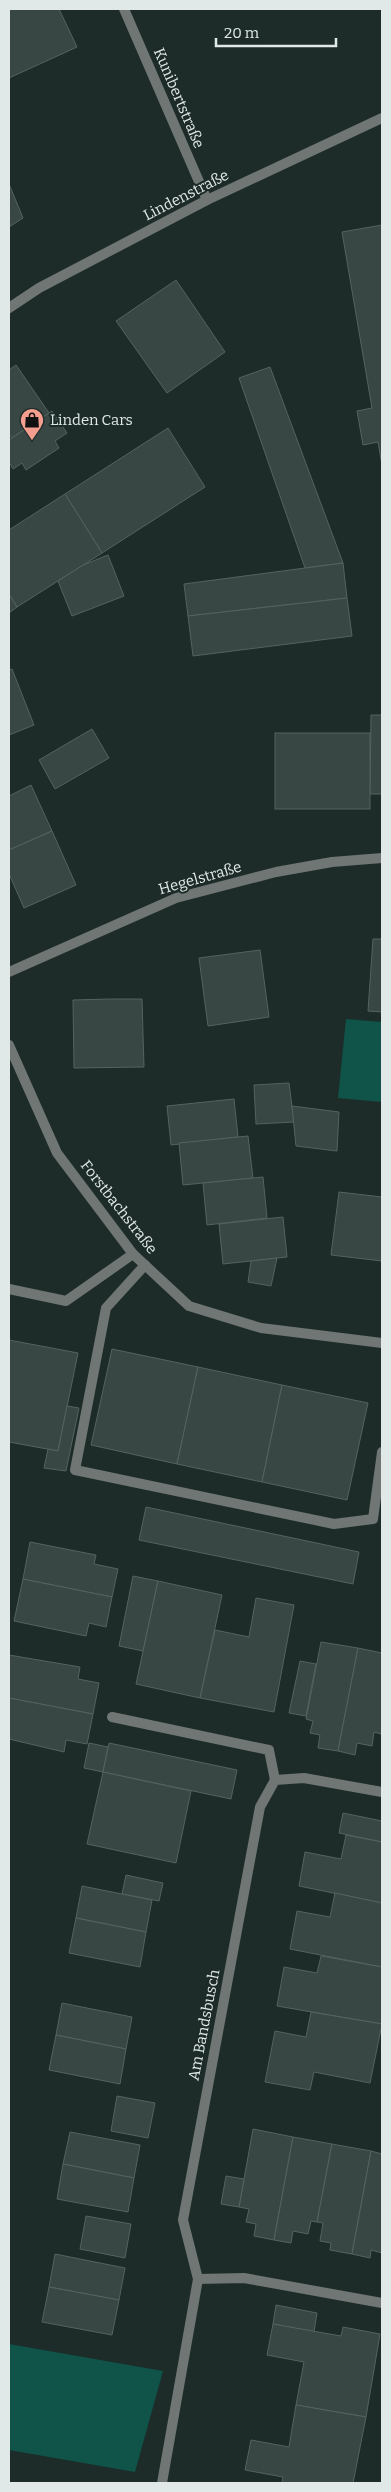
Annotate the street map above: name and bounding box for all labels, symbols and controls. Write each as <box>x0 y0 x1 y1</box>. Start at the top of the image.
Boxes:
scale bar <box>216 15 336 47</box>
text: 20 m <box>224 24 260 42</box>
street label: Kunibertstraße <box>150 45 208 151</box>
street label: Lindenstraße <box>140 166 232 224</box>
shop icon: Linden Cars <box>19 407 45 441</box>
place label: Linden Cars <box>50 411 133 429</box>
street label: Hegelstraße <box>156 858 244 898</box>
street label: Forstbachstraße <box>77 1157 161 1257</box>
street label: Am Bandsbusch <box>184 1967 224 2082</box>

